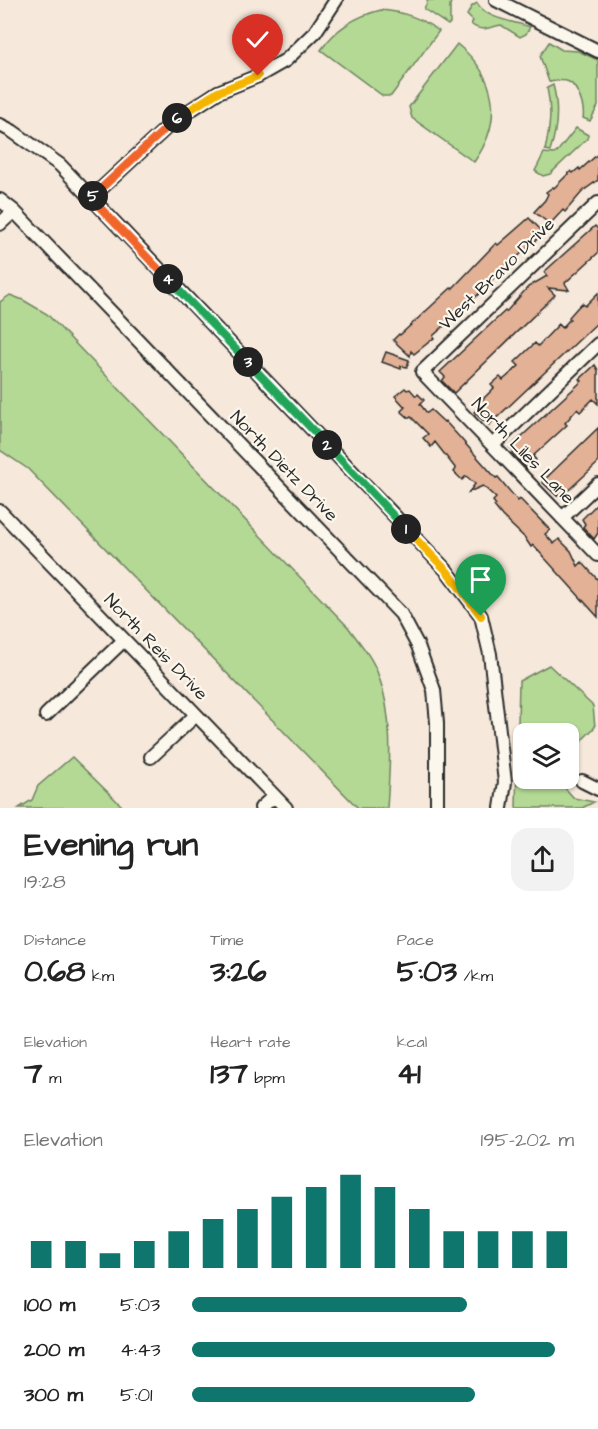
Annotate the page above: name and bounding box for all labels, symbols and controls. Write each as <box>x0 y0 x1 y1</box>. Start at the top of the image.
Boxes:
pin <box>232 14 283 76</box>
icon: check <box>241 23 274 56</box>
pin: 6 <box>162 103 192 133</box>
text: 6 <box>172 107 182 129</box>
pin: 5 <box>78 181 108 211</box>
text: 5 <box>87 185 99 207</box>
street label: West Bravo Drive <box>434 212 561 336</box>
pin: 4 <box>153 264 183 294</box>
text: 4 <box>163 268 173 290</box>
pin: 3 <box>233 347 263 377</box>
text: 3 <box>244 351 252 373</box>
street label: North Liles Lane <box>466 392 580 510</box>
street label: North Dietz Drive <box>224 405 344 527</box>
pin: 2 <box>312 430 342 460</box>
text: 2 <box>322 434 332 456</box>
pin: 1 <box>391 514 421 544</box>
text: 1 <box>405 518 407 540</box>
pin <box>455 554 506 616</box>
icon: arrive <box>464 563 497 596</box>
street label: North Reis Drive <box>98 588 214 706</box>
map controls <box>513 723 579 789</box>
button: layers <box>513 723 579 789</box>
text: Evening run <box>24 822 198 868</box>
button: share <box>511 828 574 891</box>
text: 19:28 <box>24 868 66 896</box>
text: Distance <box>24 929 86 951</box>
text: Time <box>210 929 244 951</box>
text: Pace <box>397 929 434 951</box>
text: 0.68 <box>24 951 85 993</box>
text: 3:26 <box>210 951 267 993</box>
text: 5:03 <box>397 951 457 993</box>
text: km <box>85 965 114 987</box>
text: /km <box>457 965 493 987</box>
text: Elevation <box>24 1031 87 1053</box>
text: Heart rate <box>210 1031 291 1053</box>
text: kcal <box>397 1031 427 1053</box>
text: 7 <box>24 1053 42 1095</box>
text: 137 <box>210 1053 248 1095</box>
text: 41 <box>397 1053 421 1095</box>
text: m <box>42 1067 61 1089</box>
text: bpm <box>248 1067 285 1089</box>
text: Elevation <box>24 1126 103 1154</box>
text: 195–202 m <box>481 1126 574 1154</box>
text: 100 m <box>24 1291 75 1319</box>
text: 5:03 <box>120 1291 160 1319</box>
text: 200 m <box>24 1336 84 1364</box>
text: 4:43 <box>120 1336 161 1364</box>
text: 300 m <box>24 1381 83 1409</box>
text: 5:01 <box>120 1381 153 1409</box>

